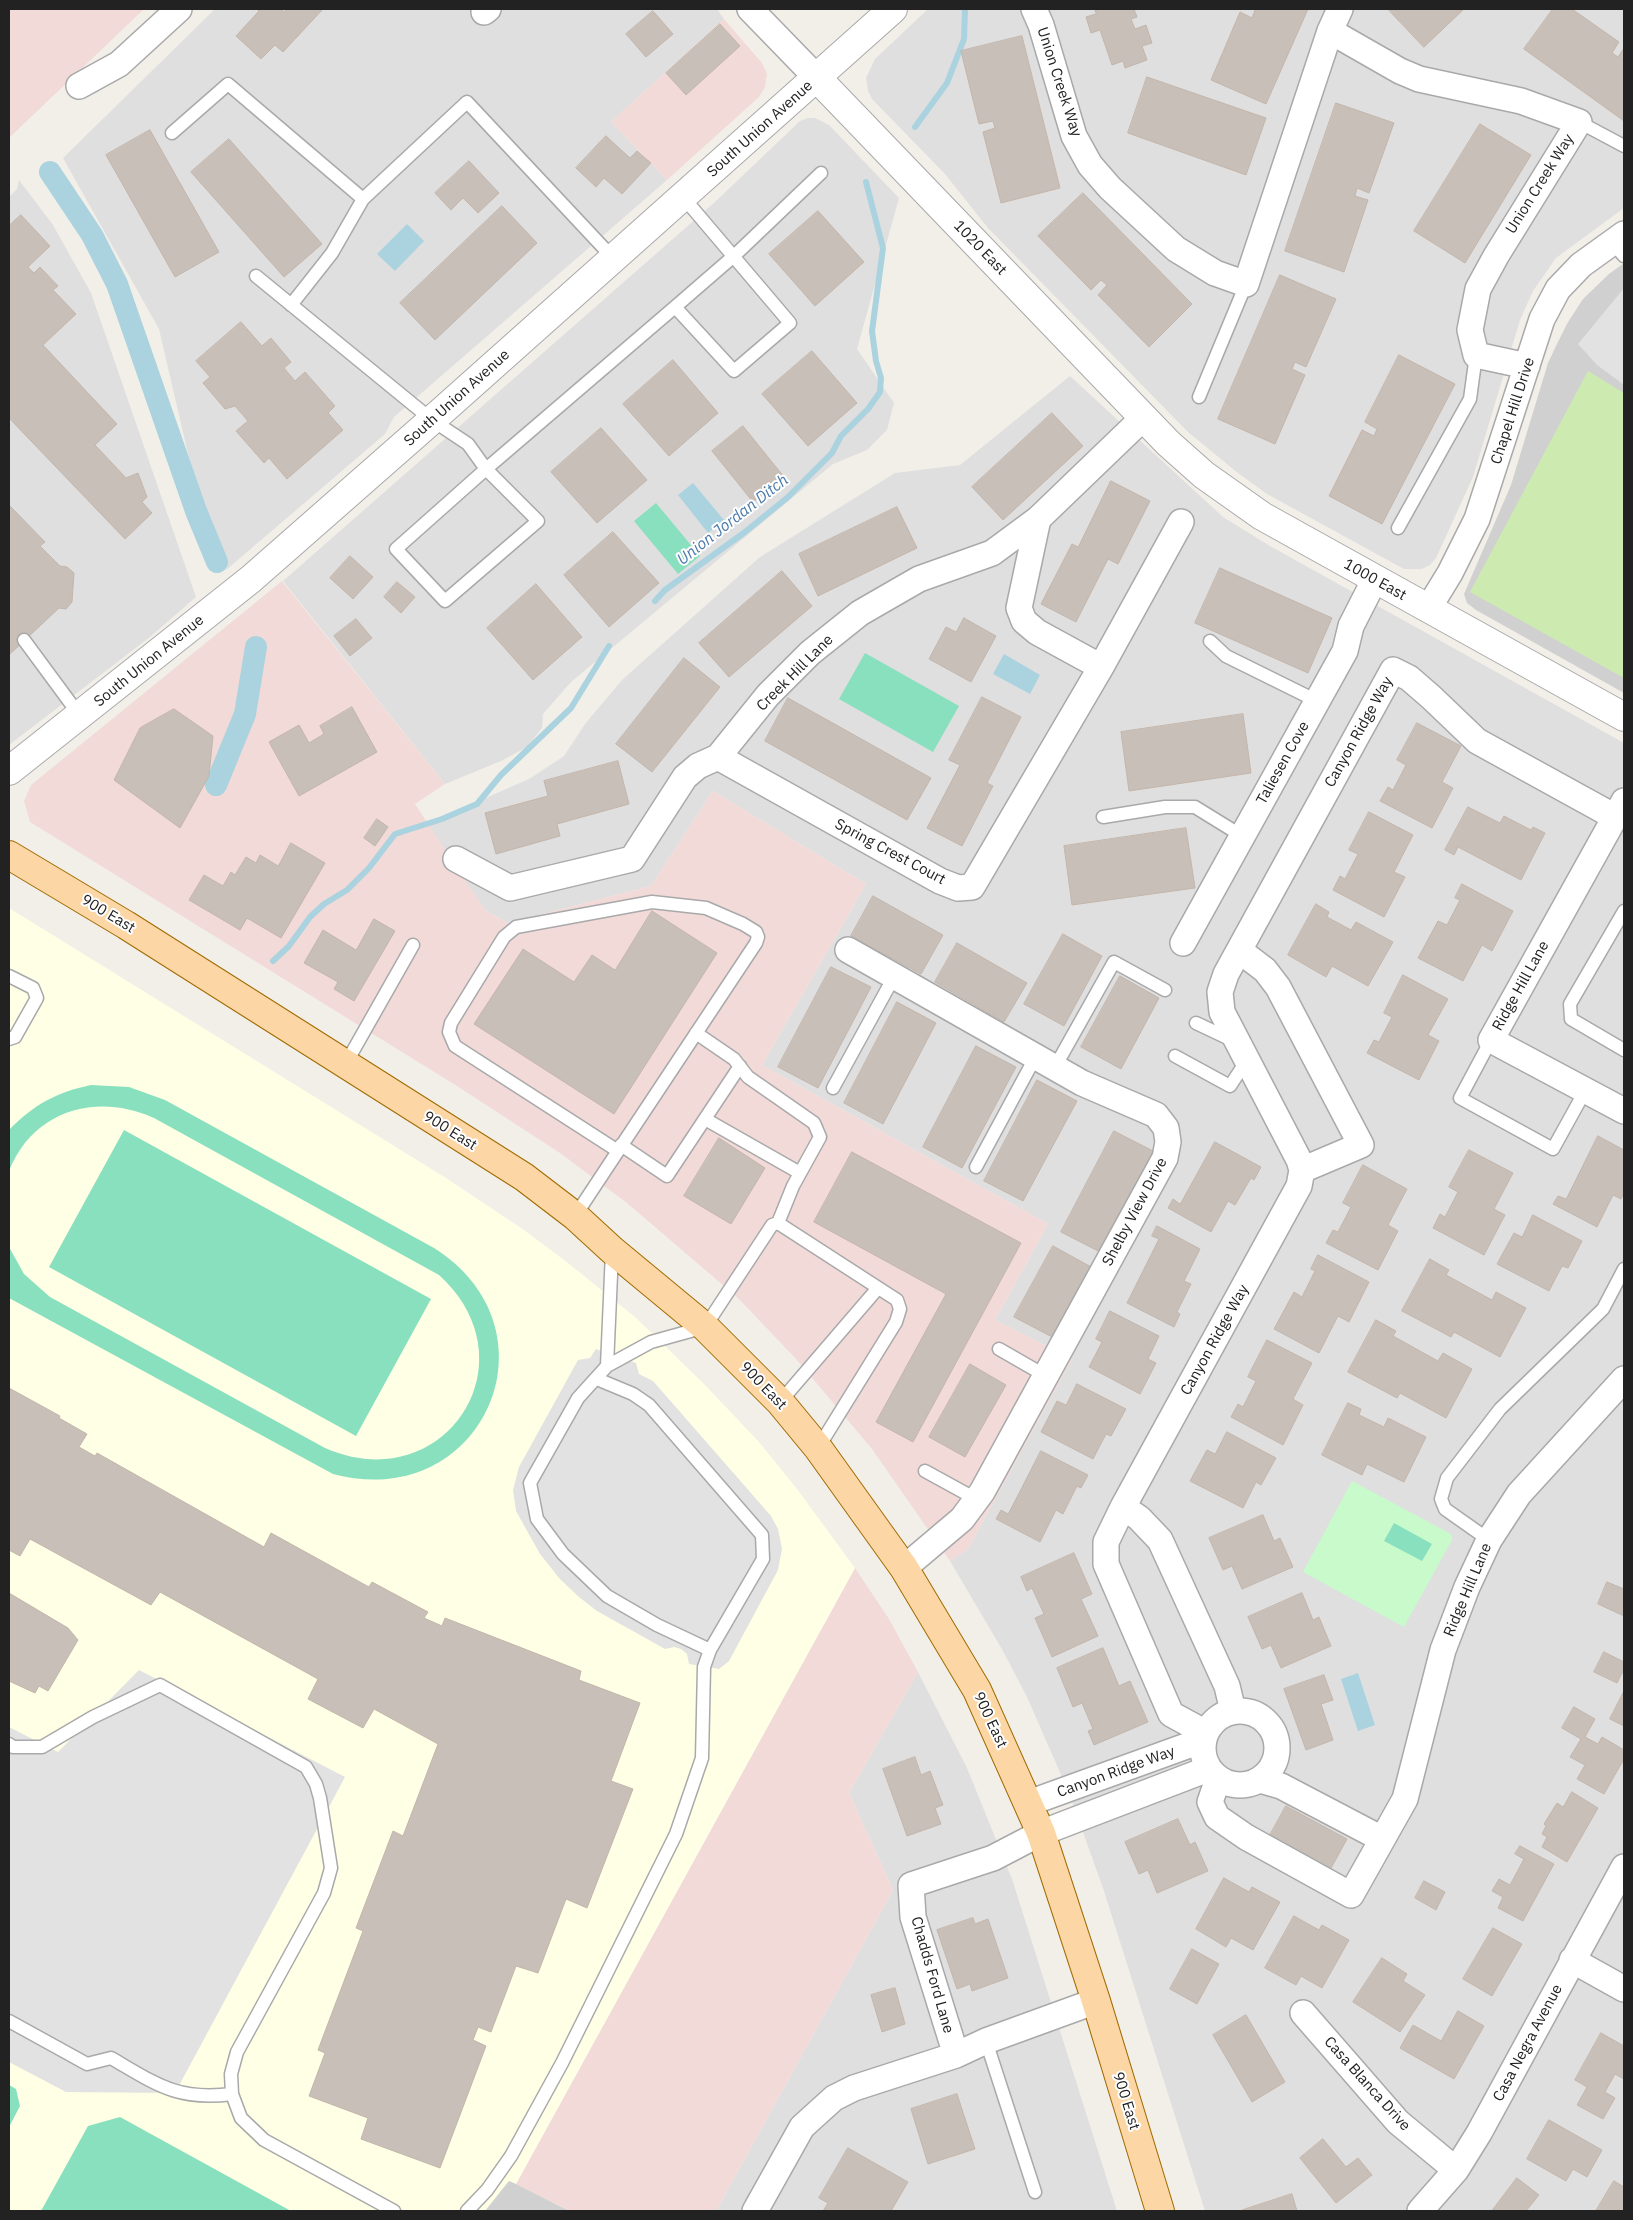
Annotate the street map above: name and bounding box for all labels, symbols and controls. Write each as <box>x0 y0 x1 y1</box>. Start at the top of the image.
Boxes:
street label: Union Creek Way <box>1033 25 1085 139</box>
street label: South Union Avenue <box>703 77 817 181</box>
street label: Union Creek Way <box>1502 131 1578 237</box>
street label: 1020 East <box>950 217 1010 279</box>
street label: South Union Avenue <box>400 346 514 450</box>
street label: Chapel Hill Drive <box>1487 355 1539 467</box>
water label: Union Jordan Ditch <box>674 471 792 569</box>
street label: 1000 East <box>1341 555 1409 605</box>
street label: South Union Avenue <box>91 611 207 711</box>
street label: Creek Hill Lane <box>753 631 837 715</box>
street label: Canyon Ridge Way <box>1321 673 1397 791</box>
street label: Taliesen Cove <box>1253 718 1313 808</box>
street label: Spring Crest Court <box>832 815 948 889</box>
street label: 900 East <box>78 891 138 937</box>
street label: Ridge Hill Lane <box>1489 938 1553 1034</box>
street label: 900 East <box>420 1108 480 1154</box>
street label: Shelby View Drive <box>1099 1155 1171 1269</box>
street label: Canyon Ridge Way <box>1177 1281 1253 1399</box>
street label: 900 East <box>736 1358 790 1414</box>
street label: Ridge Hill Lane <box>1440 1541 1496 1639</box>
street label: 900 East <box>969 1689 1011 1751</box>
street label: Canyon Ridge Way <box>1055 1742 1177 1802</box>
street label: Chadds Ford Lane <box>907 1915 957 2035</box>
street label: Casa Negra Avenue <box>1490 1981 1566 2105</box>
street label: Casa Blanca Drive <box>1320 2033 1414 2135</box>
street label: 900 East <box>1109 2070 1143 2132</box>

